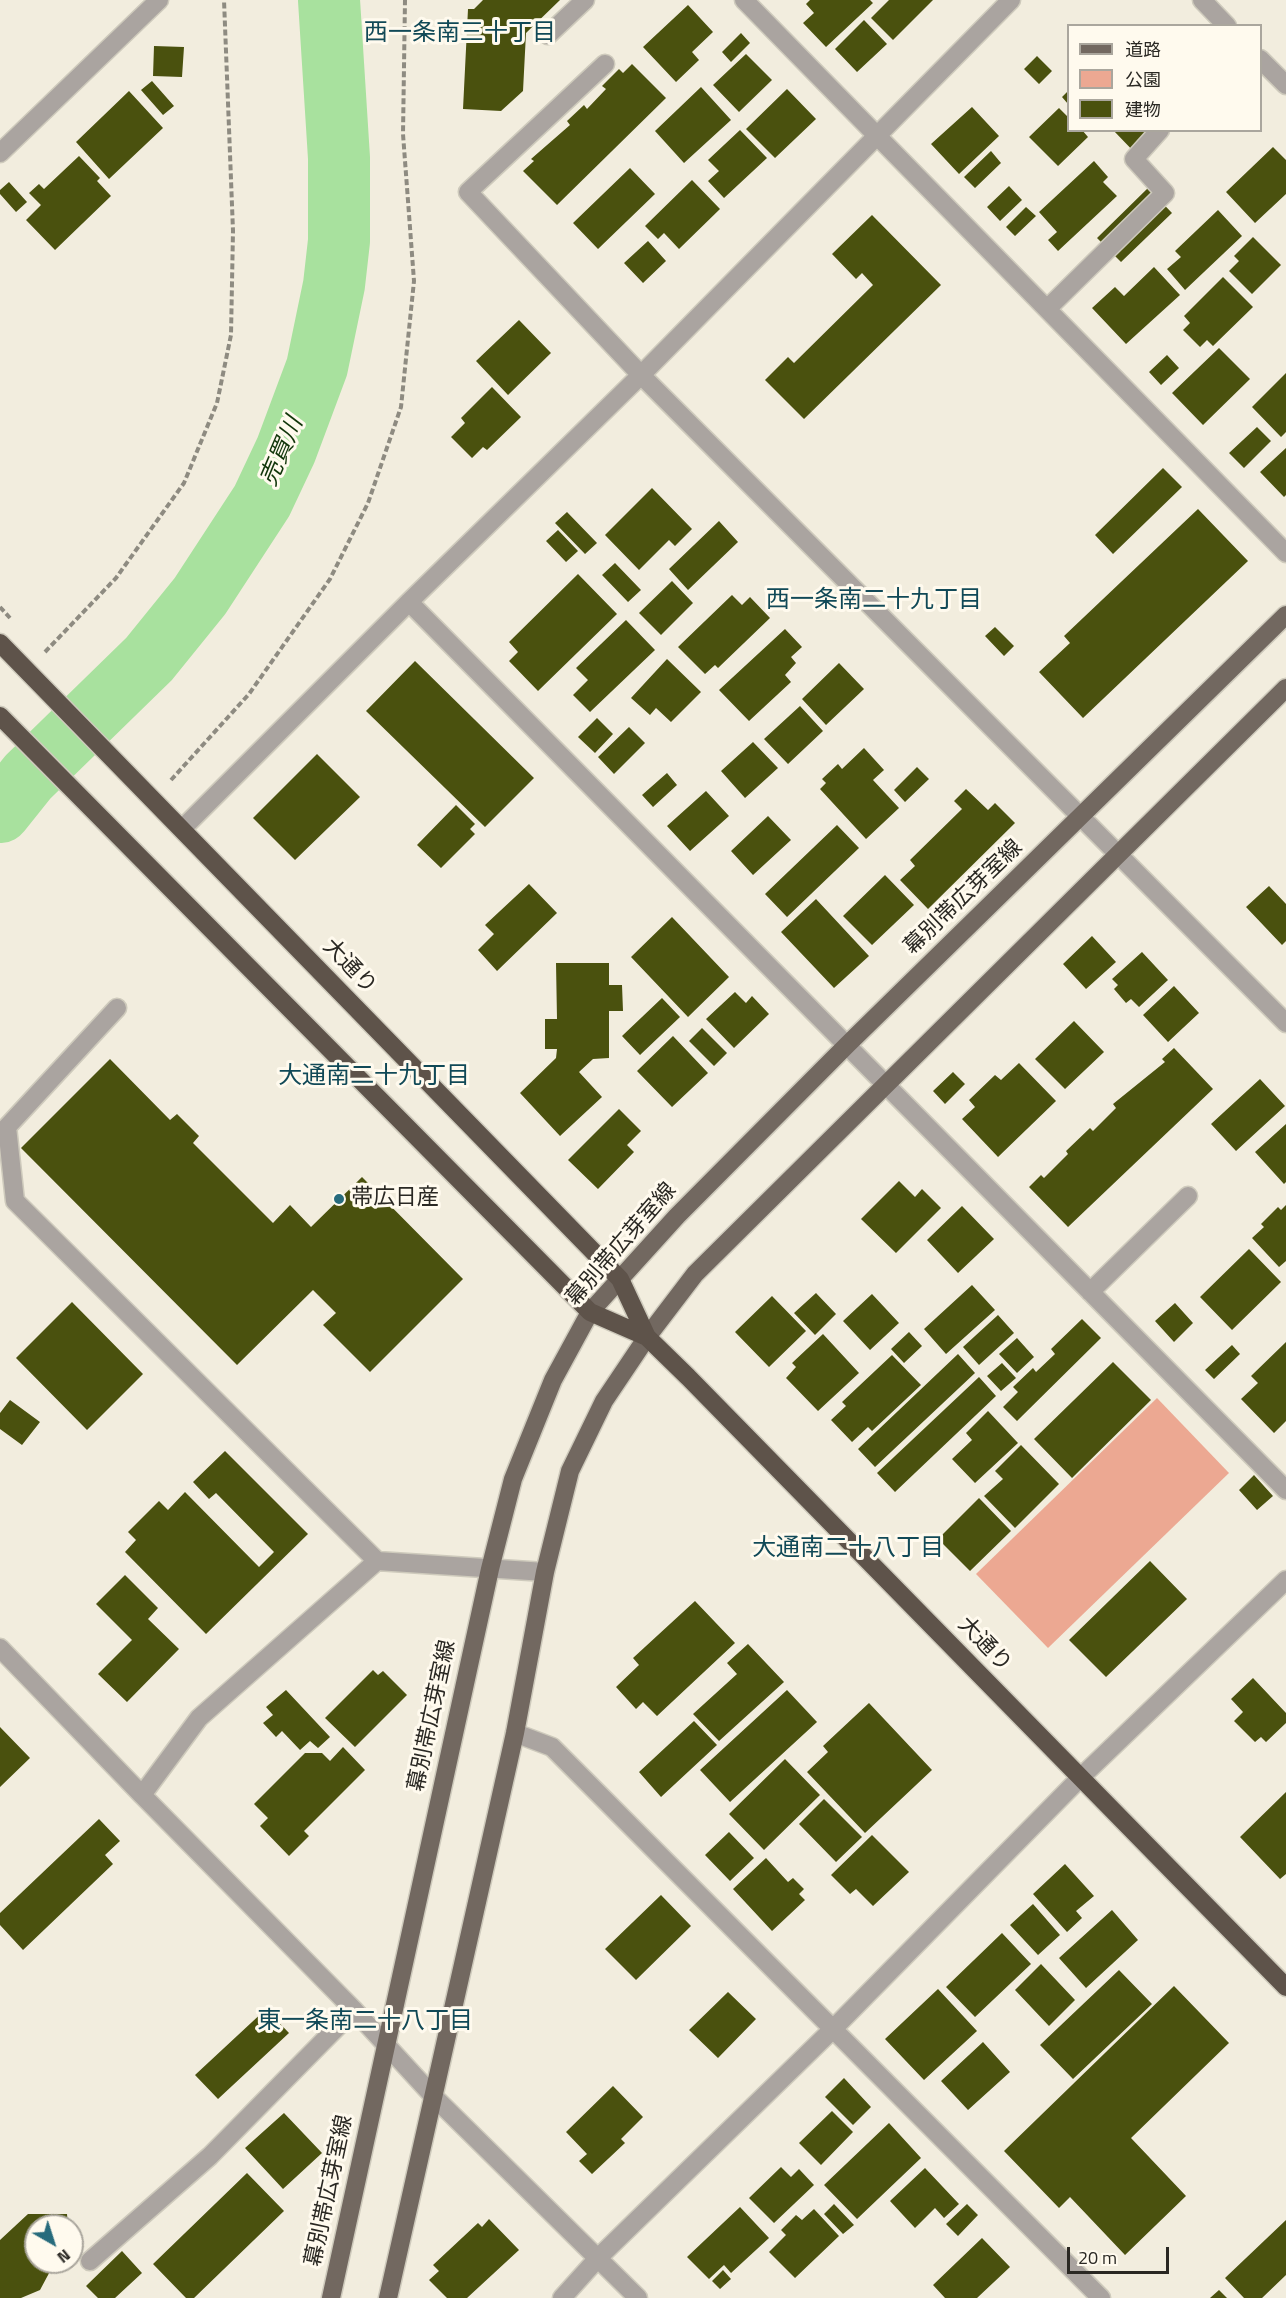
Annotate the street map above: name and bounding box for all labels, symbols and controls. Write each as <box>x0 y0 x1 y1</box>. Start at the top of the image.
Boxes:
district label: 西一条南三十丁目 <box>364 20 556 48</box>
legend <box>1067 24 1262 132</box>
text: 道路 <box>1125 36 1161 63</box>
text: 公園 <box>1125 66 1161 93</box>
text: 建物 <box>1125 96 1161 123</box>
water label: 売買川 <box>256 413 310 491</box>
district label: 西一条南二十九丁目 <box>766 587 982 615</box>
street label: 幕別帯広芽室線 <box>899 835 1029 961</box>
street label: 大通り <box>317 934 381 1000</box>
district label: 大通南二十九丁目 <box>278 1063 470 1091</box>
street label: 幕別帯広芽室線 <box>562 1178 682 1312</box>
place label: 帯広日産 <box>351 1186 439 1212</box>
marker: 帯広日産 <box>332 1192 346 1206</box>
district label: 大通南二十八丁目 <box>752 1535 944 1563</box>
street label: 大通り <box>952 1612 1016 1678</box>
street label: 幕別帯広芽室線 <box>404 1638 462 1794</box>
district label: 東一条南二十八丁目 <box>257 2008 473 2036</box>
street label: 幕別帯広芽室線 <box>301 2113 359 2269</box>
north arrow <box>24 2214 84 2274</box>
scale bar <box>1070 2235 1172 2273</box>
text: N <box>52 2244 76 2269</box>
text: 20 m <box>1078 2244 1117 2271</box>

